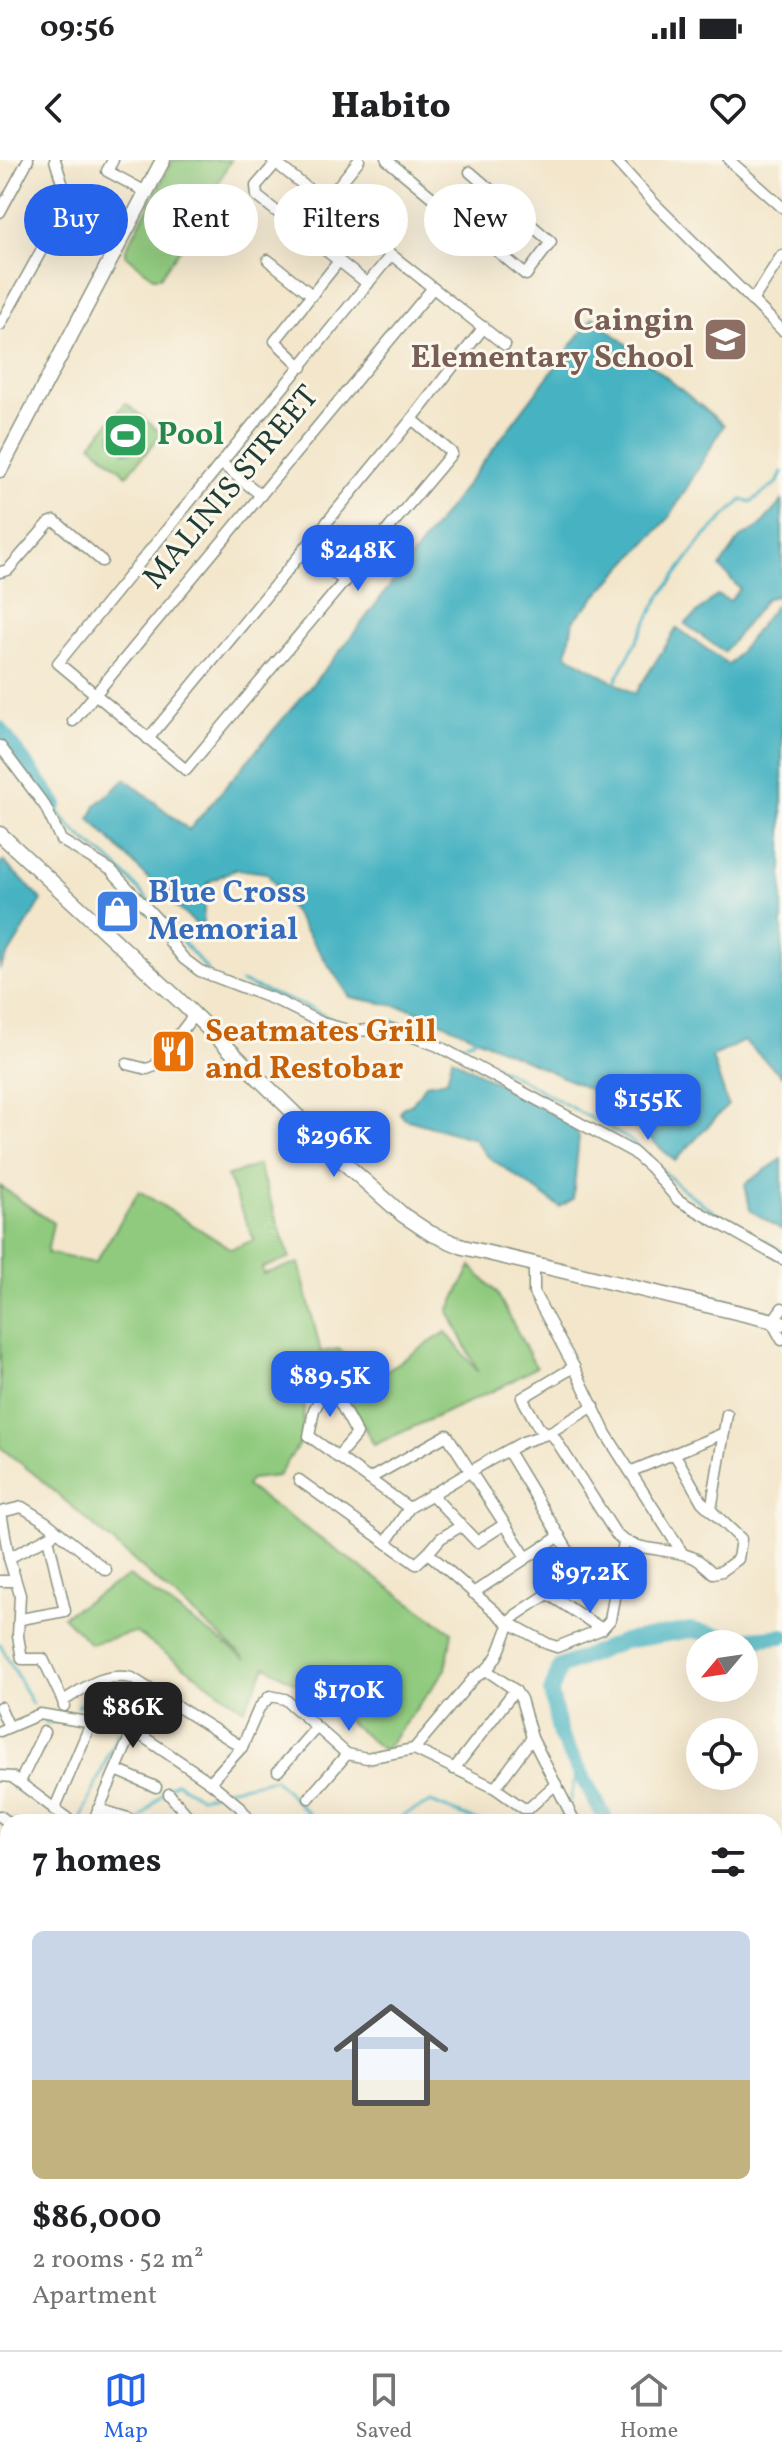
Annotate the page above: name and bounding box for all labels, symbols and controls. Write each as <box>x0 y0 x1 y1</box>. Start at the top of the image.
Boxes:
text: 09:56 <box>40 7 115 49</box>
text: Habito <box>331 83 451 133</box>
icon: back <box>32 86 76 130</box>
icon: heart <box>706 86 750 130</box>
chip: Buy <box>24 184 128 256</box>
chip: Rent <box>144 184 258 256</box>
chip: Filters <box>274 184 408 256</box>
chip: New <box>424 184 536 256</box>
place label: Caingin Elementary School <box>410 300 694 381</box>
school or university icon: Caingin Elementary School <box>701 316 749 364</box>
street label: MALINIS STREET <box>134 377 330 599</box>
sports icon: Pool <box>102 412 150 460</box>
place label: Pool <box>157 414 224 458</box>
pin: $248K <box>302 525 414 593</box>
text: $248K <box>320 533 396 569</box>
place label: Blue Cross Memorial <box>148 872 306 953</box>
shop icon: Blue Cross Memorial <box>93 888 141 936</box>
place label: Seatmates Grill and Restobar <box>205 1011 437 1092</box>
restaurant icon: Seatmates Grill and Restobar <box>150 1027 198 1075</box>
pin: $155K <box>592 1074 704 1142</box>
text: $155K <box>614 1082 682 1118</box>
pin: $296K <box>278 1111 390 1179</box>
text: $296K <box>296 1119 372 1155</box>
pin: $89.5K <box>265 1351 395 1419</box>
text: $89.5K <box>289 1359 371 1395</box>
pin: $97.2K <box>525 1547 655 1615</box>
text: $97.2K <box>551 1555 629 1591</box>
north arrow <box>686 1630 758 1702</box>
map controls <box>686 1630 758 1790</box>
pin: $170K <box>293 1665 405 1733</box>
text: $170K <box>313 1673 385 1709</box>
pin: $86K <box>86 1682 180 1750</box>
text: $86K <box>102 1690 164 1726</box>
button: locate <box>686 1718 758 1790</box>
text: 7 homes <box>32 1839 161 1886</box>
icon: filters <box>706 1840 750 1884</box>
icon: home <box>319 1983 463 2127</box>
text: $86,000 <box>32 2195 161 2242</box>
text: 2 rooms · 52 m² <box>32 2242 204 2278</box>
text: Apartment <box>32 2278 157 2314</box>
tab: Map <box>104 2368 148 2447</box>
tab: Saved <box>356 2368 412 2447</box>
tab: Home <box>620 2368 678 2447</box>

